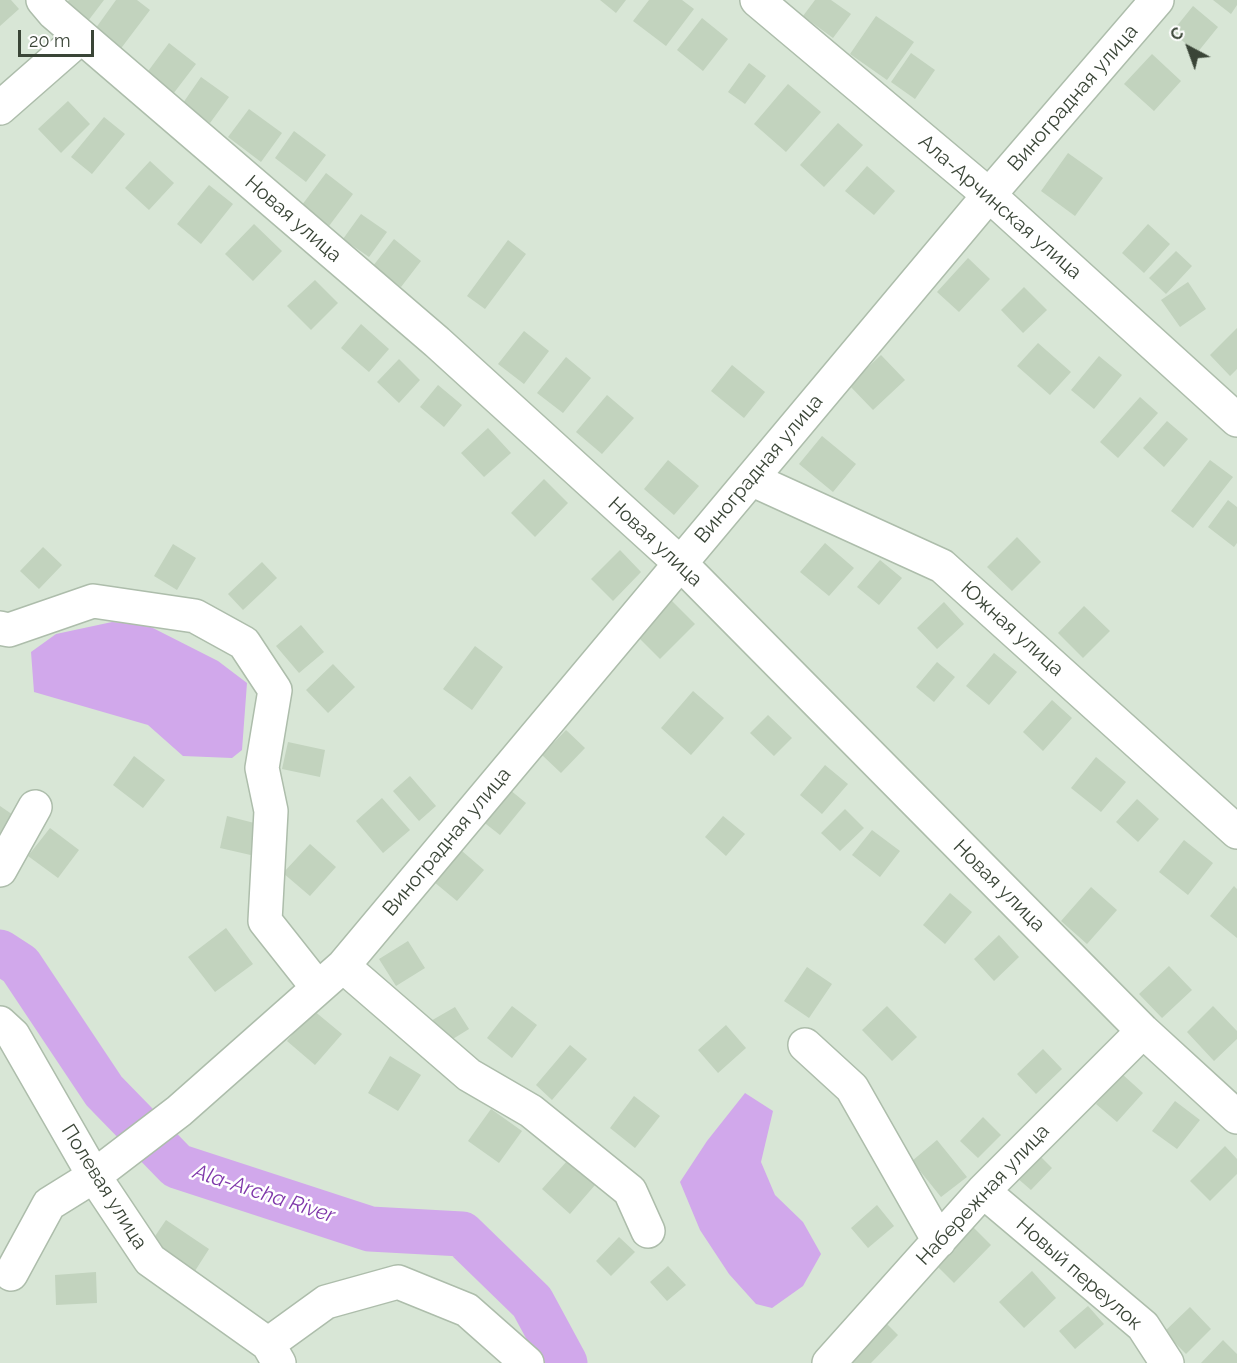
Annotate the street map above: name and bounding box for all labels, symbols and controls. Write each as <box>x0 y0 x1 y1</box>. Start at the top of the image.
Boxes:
scale bar <box>21 18 98 56</box>
north arrow <box>1159 18 1219 78</box>
street label: Виноградная улица <box>1003 20 1143 176</box>
text: С <box>1166 23 1187 45</box>
text: 20 m <box>29 30 71 51</box>
street label: Ала-Арчинская улица <box>914 130 1086 284</box>
street label: Новая улица <box>240 171 346 267</box>
street label: Виноградная улица <box>690 390 828 548</box>
street label: Новая улица <box>603 492 707 592</box>
street label: Южная улица <box>956 577 1068 681</box>
street label: Виноградная улица <box>378 763 516 921</box>
street label: Новая улица <box>948 835 1050 937</box>
street label: Полевая улица <box>56 1120 152 1254</box>
street label: Набережная улица <box>912 1120 1054 1270</box>
water label: Ala-Archa River <box>190 1159 338 1229</box>
street label: Новый переулок <box>1011 1213 1147 1335</box>

